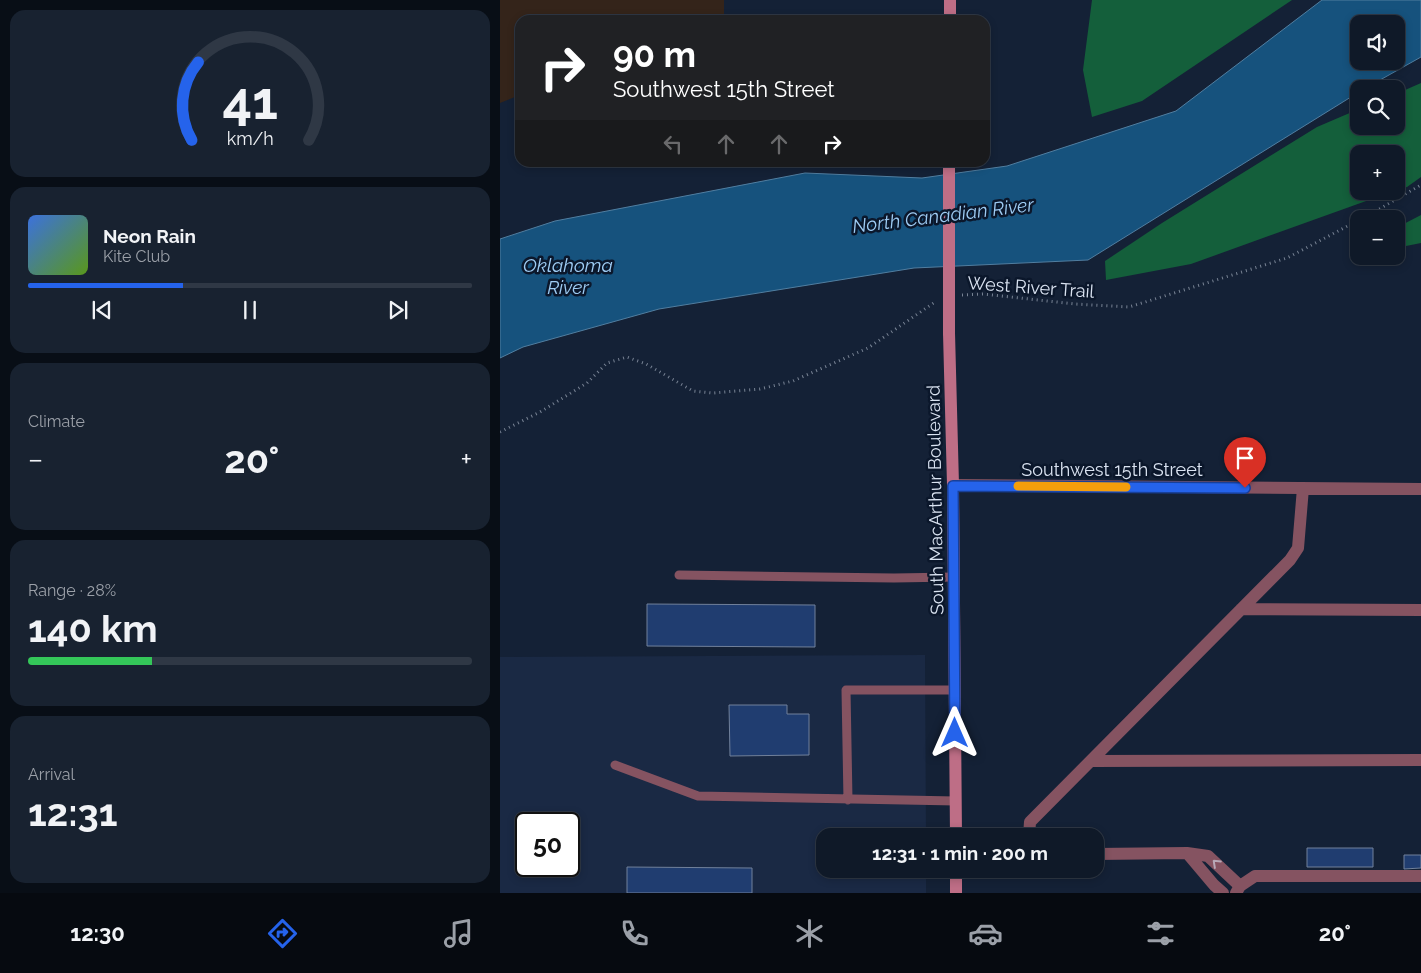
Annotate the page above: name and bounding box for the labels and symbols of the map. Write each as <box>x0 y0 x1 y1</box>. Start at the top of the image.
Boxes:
water label: North Canadian River <box>851 193 1036 237</box>
water label: Oklahoma River <box>523 254 613 298</box>
street label: West River Trail <box>967 272 1095 302</box>
street label: South MacArthur Boulevard <box>922 385 948 615</box>
pin <box>1224 437 1266 488</box>
street label: Southwest 15th Street <box>1021 459 1203 480</box>
position arrow <box>928 706 980 758</box>
speed limit sign: 50 <box>515 812 580 877</box>
one-way arrow <box>1213 860 1222 869</box>

